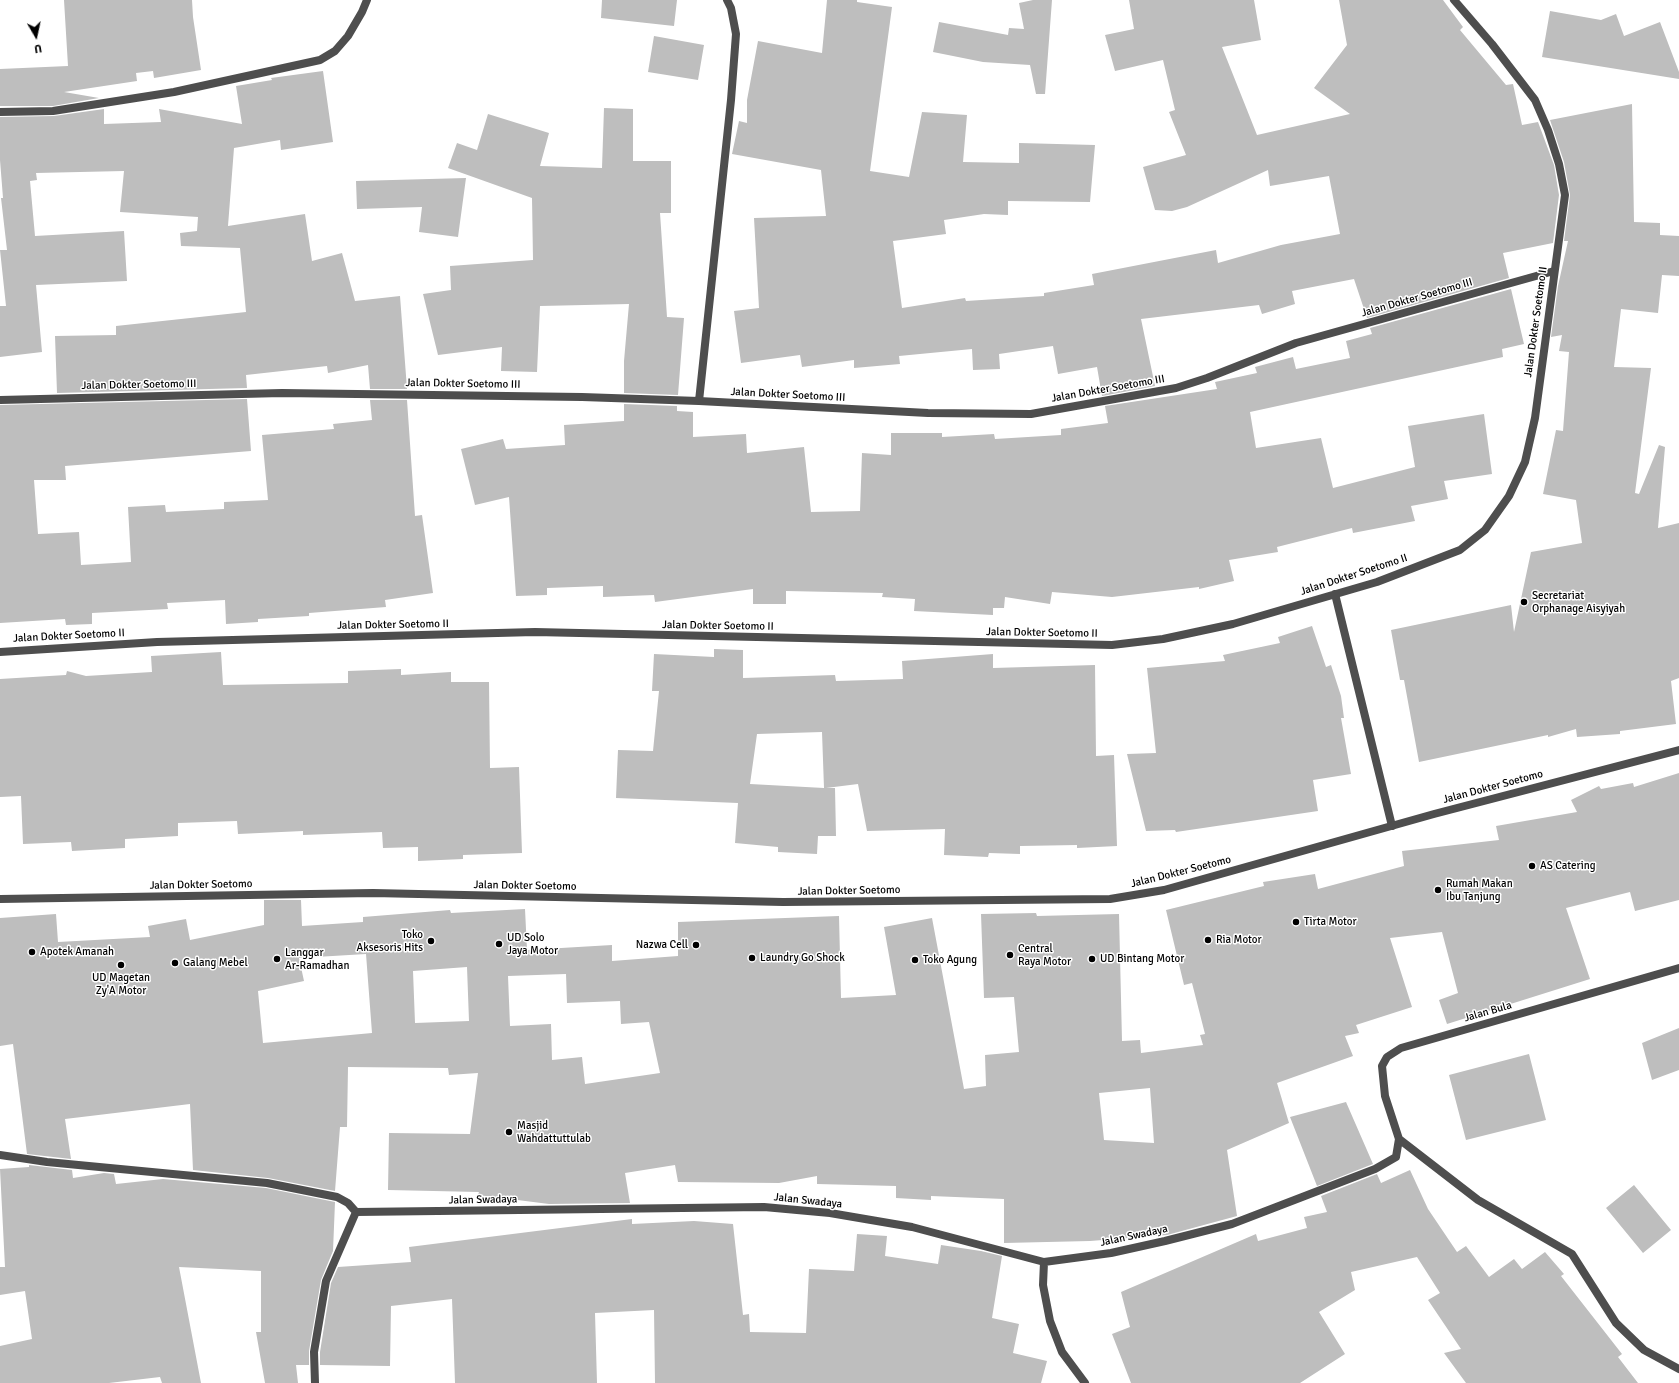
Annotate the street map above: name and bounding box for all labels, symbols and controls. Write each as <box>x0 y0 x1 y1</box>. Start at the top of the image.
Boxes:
north arrow <box>16 16 56 56</box>
text: U <box>33 41 43 55</box>
street label: Jalan Dokter Soetomo II <box>1522 266 1550 378</box>
street label: Jalan Dokter Soetomo III <box>1360 276 1474 320</box>
street label: Jalan Dokter Soetomo III <box>1050 373 1166 405</box>
street label: Jalan Dokter Soetomo III <box>405 376 521 392</box>
street label: Jalan Dokter Soetomo III <box>81 377 197 393</box>
street label: Jalan Dokter Soetomo III <box>730 385 846 405</box>
street label: Jalan Dokter Soetomo II <box>1299 551 1409 599</box>
place label: Secretariat Orphanage Aisyiyah <box>1532 589 1625 615</box>
marker: Secretariat Orphanage Aisyiyah <box>1519 597 1529 607</box>
street label: Jalan Dokter Soetomo II <box>337 617 449 633</box>
street label: Jalan Dokter Soetomo II <box>662 618 774 634</box>
street label: Jalan Dokter Soetomo II <box>986 625 1098 641</box>
street label: Jalan Dokter Soetomo II <box>13 626 125 646</box>
street label: Jalan Dokter Soetomo <box>1442 767 1544 807</box>
street label: Jalan Dokter Soetomo <box>1130 853 1232 891</box>
place label: AS Catering <box>1540 859 1596 873</box>
marker: AS Catering <box>1527 861 1537 871</box>
place label: Rumah Makan Ibu Tanjung <box>1446 877 1513 903</box>
street label: Jalan Dokter Soetomo <box>149 878 253 892</box>
street label: Jalan Dokter Soetomo <box>473 879 577 893</box>
street label: Jalan Dokter Soetomo <box>797 884 901 898</box>
marker: Rumah Makan Ibu Tanjung <box>1433 885 1443 895</box>
place label: Tirta Motor <box>1304 915 1357 929</box>
marker: Tirta Motor <box>1291 917 1301 927</box>
place label: Toko Aksesoris Hits <box>356 928 423 954</box>
place label: UD Solo Jaya Motor <box>507 931 558 957</box>
place label: Ria Motor <box>1216 933 1262 947</box>
marker: Ria Motor <box>1203 935 1213 945</box>
marker: Toko Aksesoris Hits <box>426 936 436 946</box>
place label: Nazwa Cell <box>636 938 688 952</box>
marker: UD Solo Jaya Motor <box>494 939 504 949</box>
marker: Nazwa Cell <box>691 940 701 950</box>
place label: Central Raya Motor <box>1018 942 1071 968</box>
place label: Apotek Amanah <box>40 945 114 959</box>
place label: Langgar Ar-Ramadhan <box>285 946 349 972</box>
marker: Apotek Amanah <box>27 947 37 957</box>
marker: Central Raya Motor <box>1005 950 1015 960</box>
place label: Laundry Go Shock <box>760 951 845 965</box>
place label: UD Bintang Motor <box>1100 952 1184 966</box>
marker: Laundry Go Shock <box>747 953 757 963</box>
place label: Toko Agung <box>923 953 977 967</box>
marker: Langgar Ar-Ramadhan <box>272 954 282 964</box>
marker: UD Bintang Motor <box>1087 954 1097 964</box>
marker: Toko Agung <box>910 955 920 965</box>
place label: Galang Mebel <box>183 956 248 970</box>
marker: Galang Mebel <box>170 958 180 968</box>
marker: UD Magetan Zy'A Motor <box>116 960 126 970</box>
place label: UD Magetan Zy'A Motor <box>92 971 150 997</box>
street label: Jalan Bula <box>1463 999 1513 1025</box>
place label: Masjid Wahdattuttulab <box>517 1119 591 1145</box>
marker: Masjid Wahdattuttulab <box>504 1127 514 1137</box>
street label: Jalan Swadaya <box>773 1191 843 1211</box>
street label: Jalan Swadaya <box>449 1193 517 1207</box>
street label: Jalan Swadaya <box>1099 1222 1169 1250</box>

